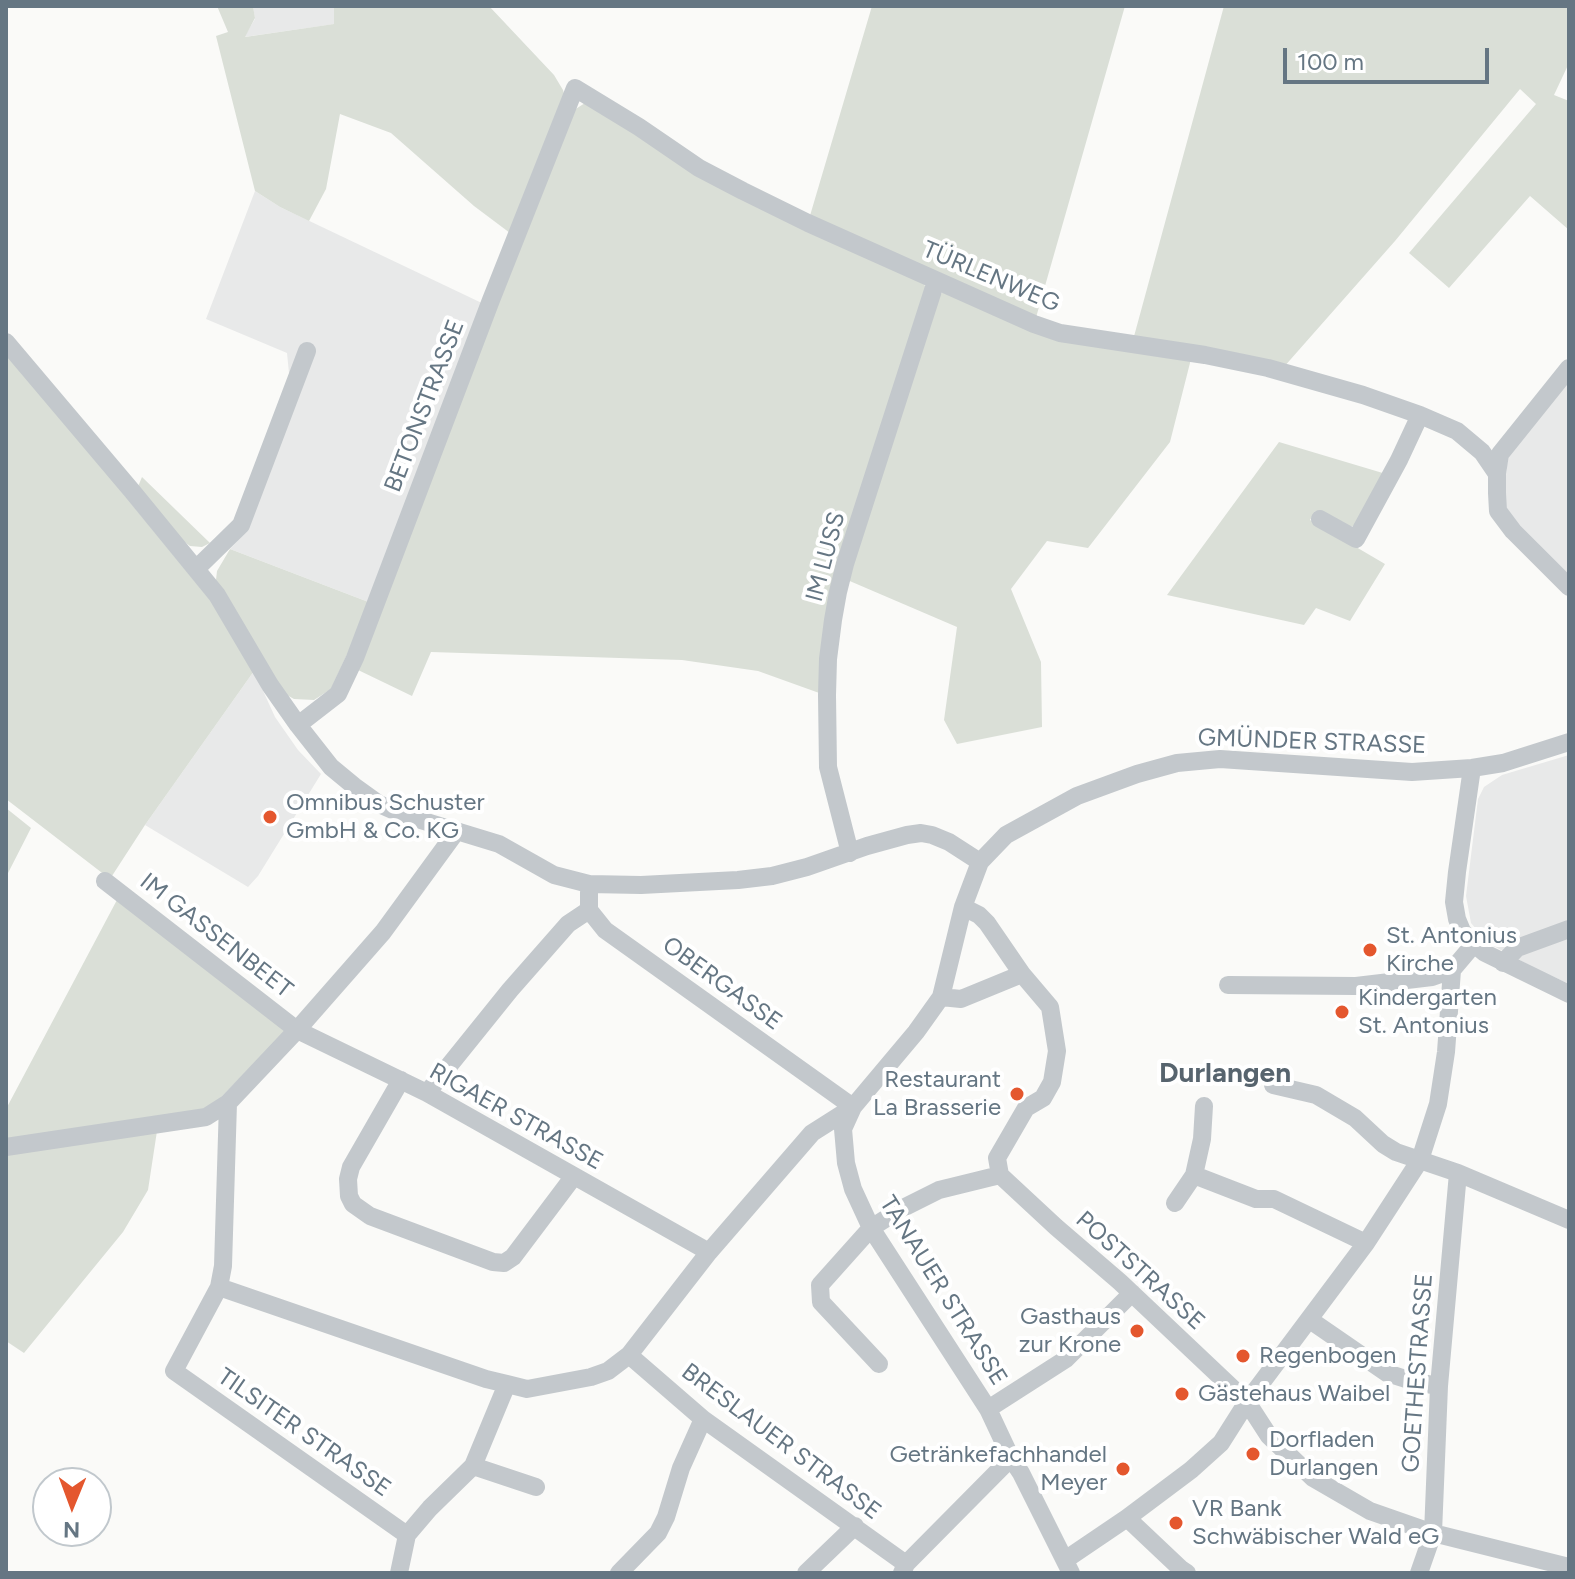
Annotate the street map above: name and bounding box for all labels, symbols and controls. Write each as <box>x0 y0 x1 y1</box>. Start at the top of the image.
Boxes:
scale bar <box>1287 32 1493 82</box>
text: 100 m <box>1297 47 1364 76</box>
street label: TÜRLENWEG <box>918 235 1064 319</box>
street label: BETONSTRASSE <box>379 316 471 496</box>
street label: IM LUSS <box>800 509 852 605</box>
street label: GMÜNDER STRASSE <box>1197 724 1427 760</box>
place label: Omnibus Schuster GmbH & Co. KG <box>286 789 484 845</box>
marker: Omnibus Schuster GmbH & Co. KG <box>261 808 279 826</box>
street label: IM GASSENBEET <box>134 868 298 1004</box>
place label: St. Antonius Kirche <box>1386 922 1517 978</box>
street label: OBERGASSE <box>657 931 787 1037</box>
marker: St. Antonius Kirche <box>1361 941 1379 959</box>
place label: Kindergarten St. Antonius <box>1358 984 1497 1040</box>
marker: Kindergarten St. Antonius <box>1333 1003 1351 1021</box>
street label: RIGAER STRASSE <box>424 1057 608 1177</box>
district label: Durlangen <box>1159 1057 1291 1091</box>
place label: Restaurant La Brasserie <box>873 1066 1001 1122</box>
marker: Restaurant La Brasserie <box>1008 1085 1026 1103</box>
street label: TANAUER STRASSE <box>873 1191 1013 1391</box>
street label: POSTSTRASSE <box>1070 1206 1210 1336</box>
street label: GOETHESTRASSE <box>1397 1272 1439 1474</box>
place label: Gasthaus zur Krone <box>1019 1303 1121 1359</box>
marker: Gasthaus zur Krone <box>1128 1322 1146 1340</box>
place label: Regenbogen <box>1259 1342 1396 1370</box>
marker: Regenbogen <box>1234 1347 1252 1365</box>
street label: BRESLAUER STRASSE <box>676 1358 886 1526</box>
street label: TILSITER STRASSE <box>212 1362 396 1504</box>
place label: Gästehaus Waibel <box>1198 1380 1390 1408</box>
marker: Gästehaus Waibel <box>1173 1385 1191 1403</box>
place label: Dorfladen Durlangen <box>1269 1426 1379 1482</box>
place label: Getränkefachhandel Meyer <box>890 1441 1107 1497</box>
marker: Dorfladen Durlangen <box>1244 1445 1262 1463</box>
marker: Getränkefachhandel Meyer <box>1114 1460 1132 1478</box>
north arrow <box>32 1467 112 1547</box>
place label: VR Bank Schwäbischer Wald eG <box>1192 1495 1439 1551</box>
marker: VR Bank Schwäbischer Wald eG <box>1167 1514 1185 1532</box>
text: N <box>63 1516 80 1543</box>

